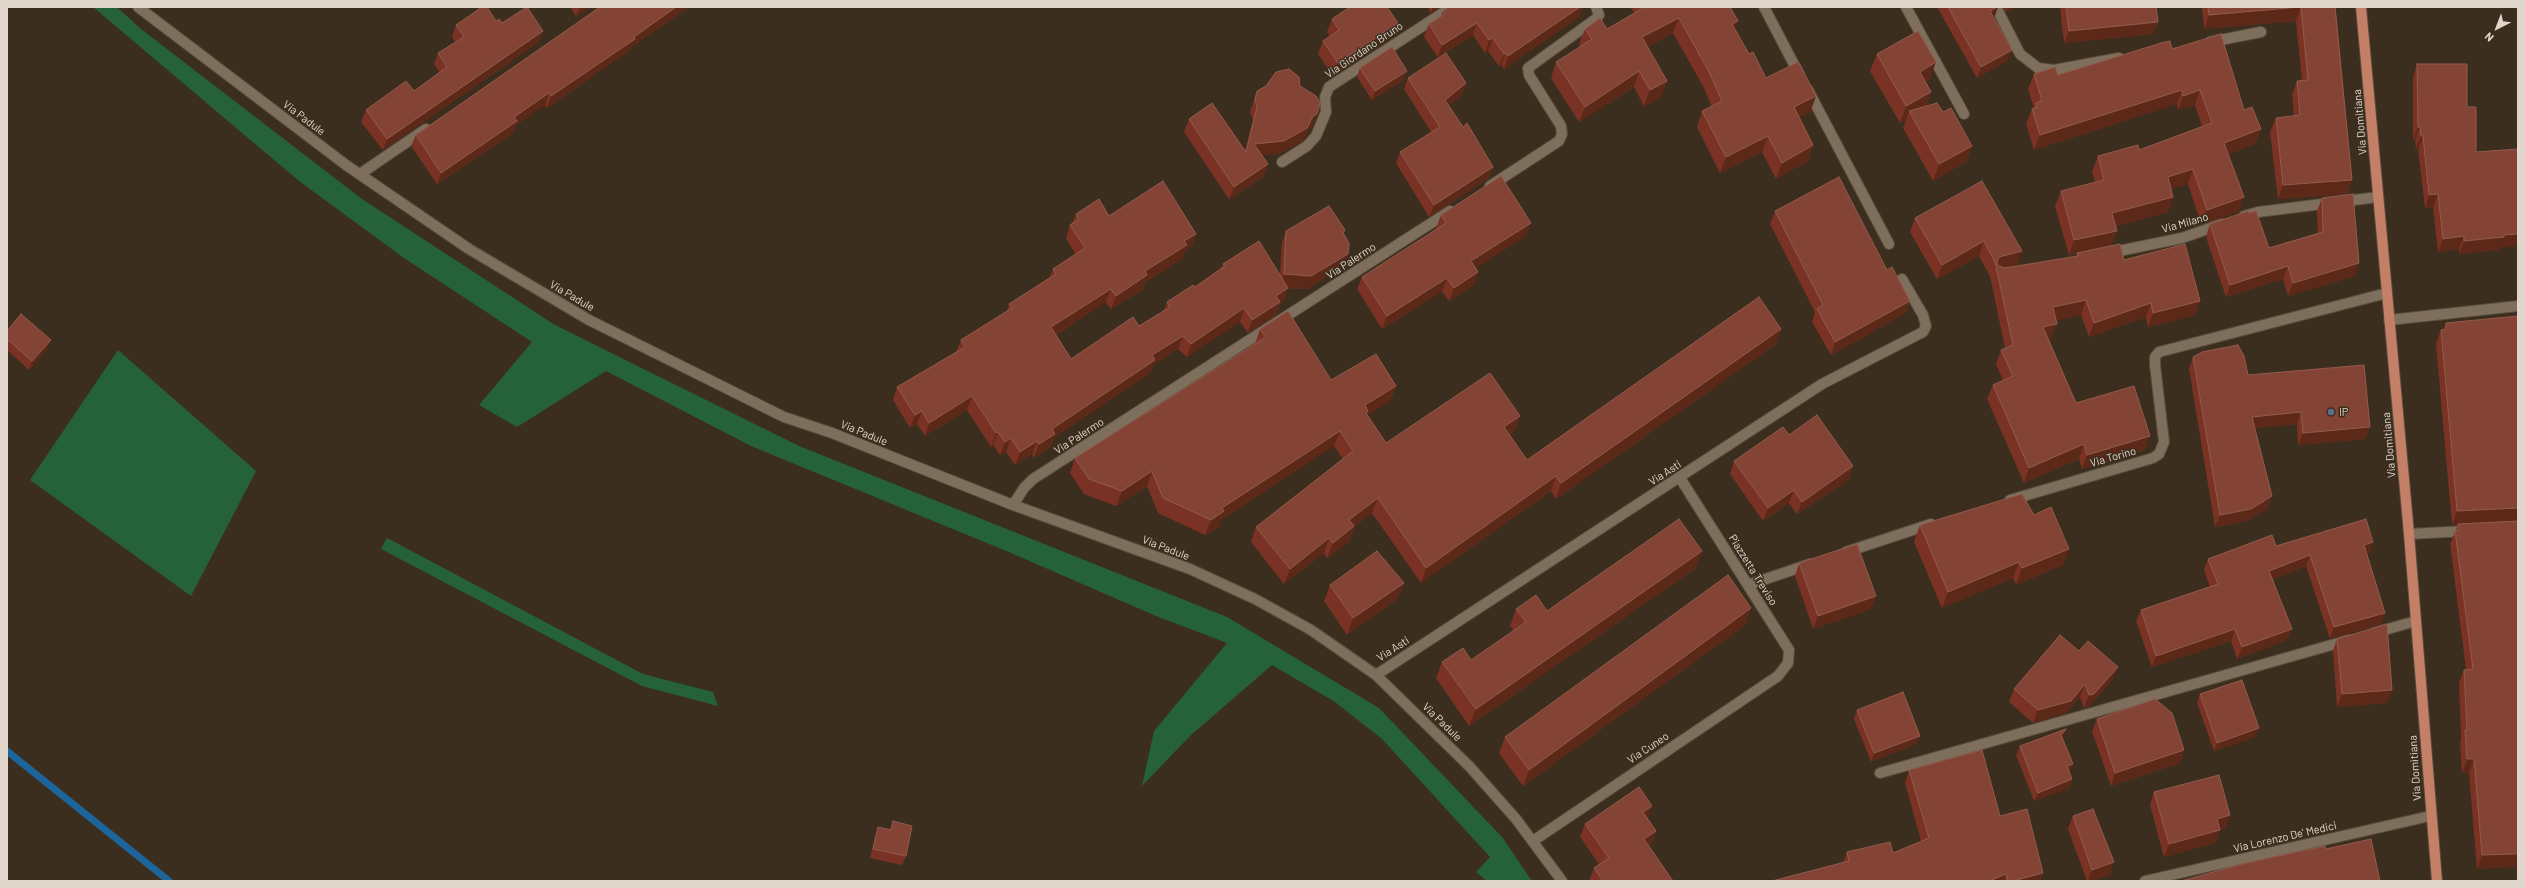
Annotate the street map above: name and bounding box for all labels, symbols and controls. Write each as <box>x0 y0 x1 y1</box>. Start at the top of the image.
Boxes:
north arrow <box>2477 8 2517 48</box>
street label: Via Giordano Bruno <box>1323 19 1405 81</box>
text: N <box>2482 30 2496 45</box>
street label: Via Domitiana <box>2351 89 2369 155</box>
street label: Via Padule <box>280 98 328 138</box>
street label: Via Milano <box>2160 210 2210 236</box>
street label: Via Palermo <box>1324 240 1378 282</box>
street label: Via Padule <box>547 278 597 314</box>
place label: IP <box>2339 405 2348 419</box>
marker: IP <box>2326 407 2336 417</box>
street label: Via Domitiana <box>2380 412 2398 478</box>
street label: Via Palermo <box>1052 415 1106 457</box>
street label: Via Padule <box>839 418 889 448</box>
street label: Via Torino <box>2088 444 2138 470</box>
street label: Via Asti <box>1646 458 1684 488</box>
street label: Piazzetta Treviso <box>1726 532 1780 608</box>
street label: Via Padule <box>1141 533 1191 563</box>
street label: Via Asti <box>1374 634 1412 664</box>
street label: Via Padule <box>1420 700 1464 744</box>
street label: Via Cuneo <box>1625 729 1671 767</box>
street label: Via Domitiana <box>2406 735 2424 801</box>
street label: Via Lorenzo De' Medici <box>2232 819 2338 855</box>

